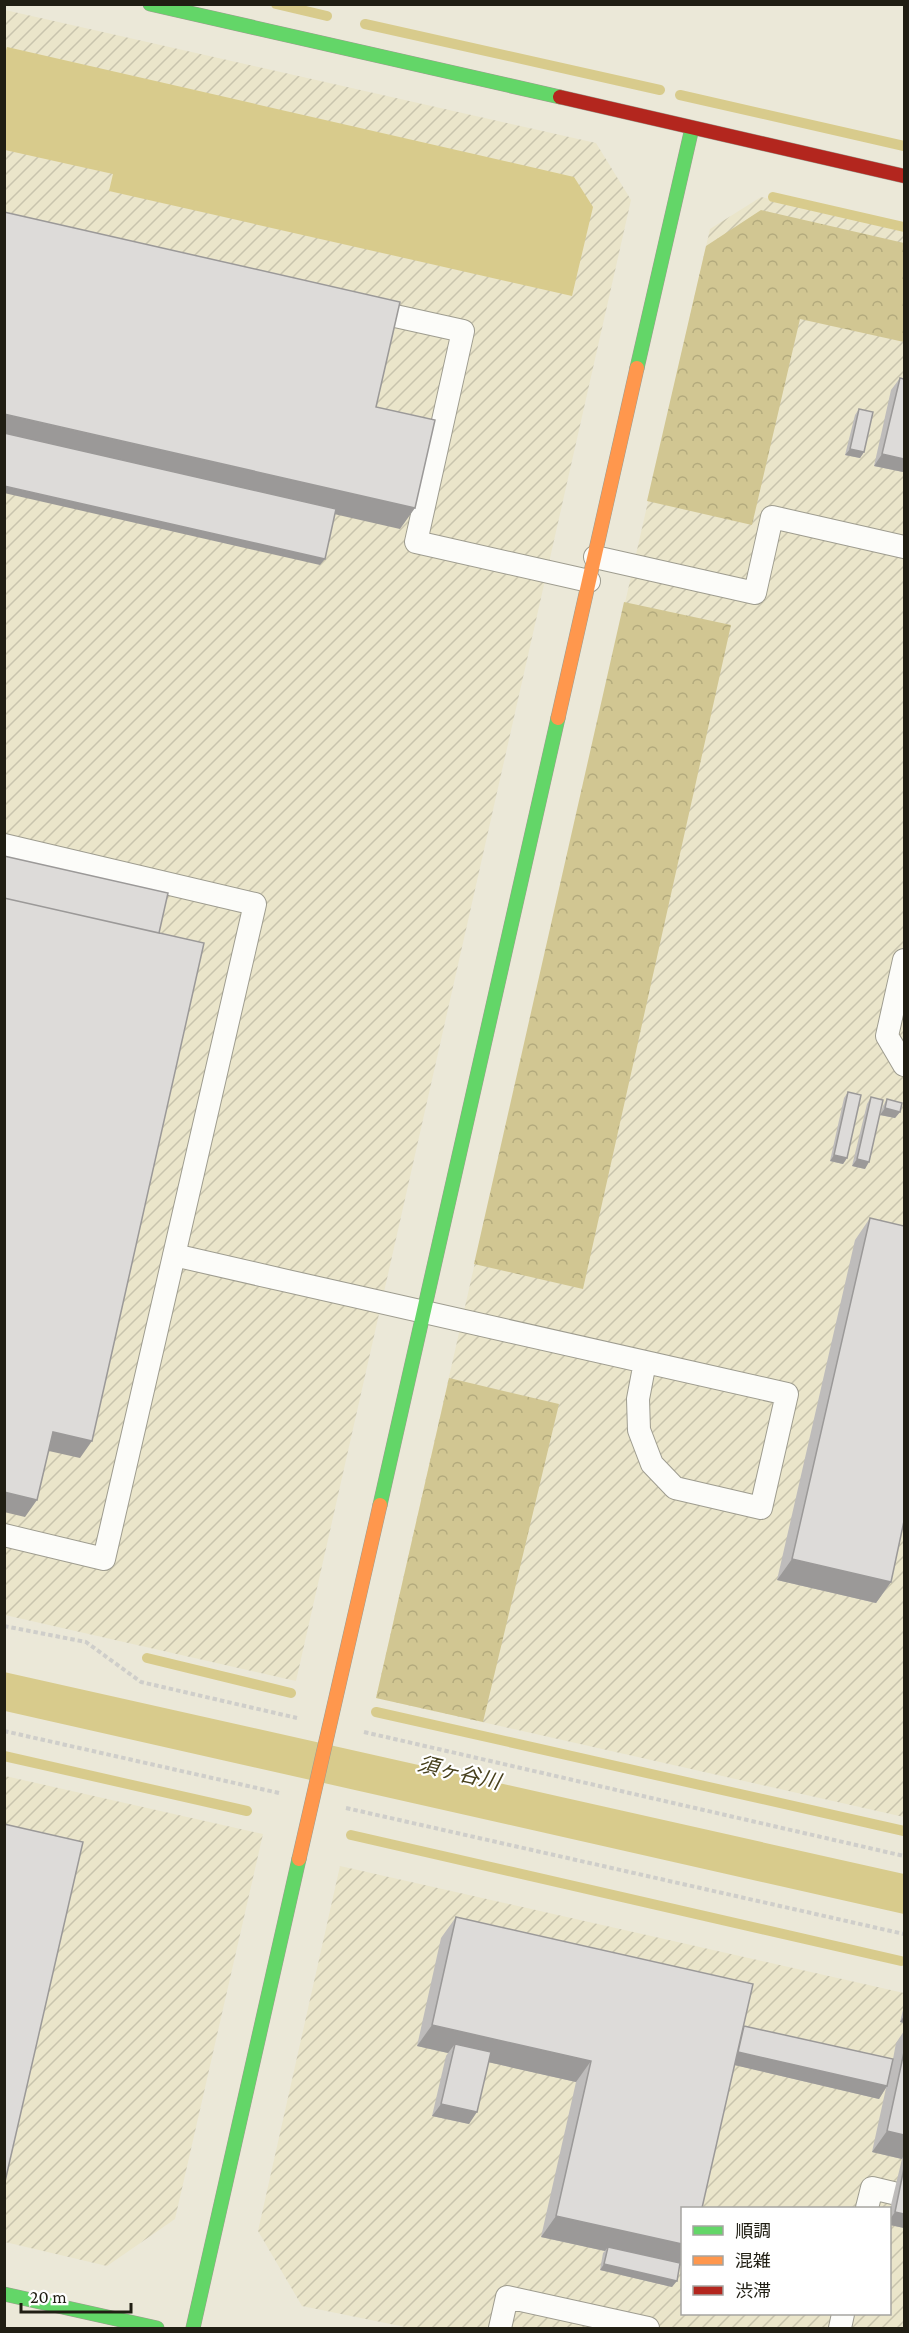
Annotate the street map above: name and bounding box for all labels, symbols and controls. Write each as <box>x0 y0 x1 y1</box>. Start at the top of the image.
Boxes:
water label: 須ヶ谷川 <box>415 1752 505 1795</box>
legend <box>681 2207 891 2315</box>
text: 順調 <box>735 2221 771 2241</box>
text: 混雑 <box>735 2251 771 2271</box>
scale bar <box>21 2276 130 2314</box>
text: 渋滞 <box>735 2281 771 2301</box>
text: 20 m <box>30 2287 67 2307</box>

